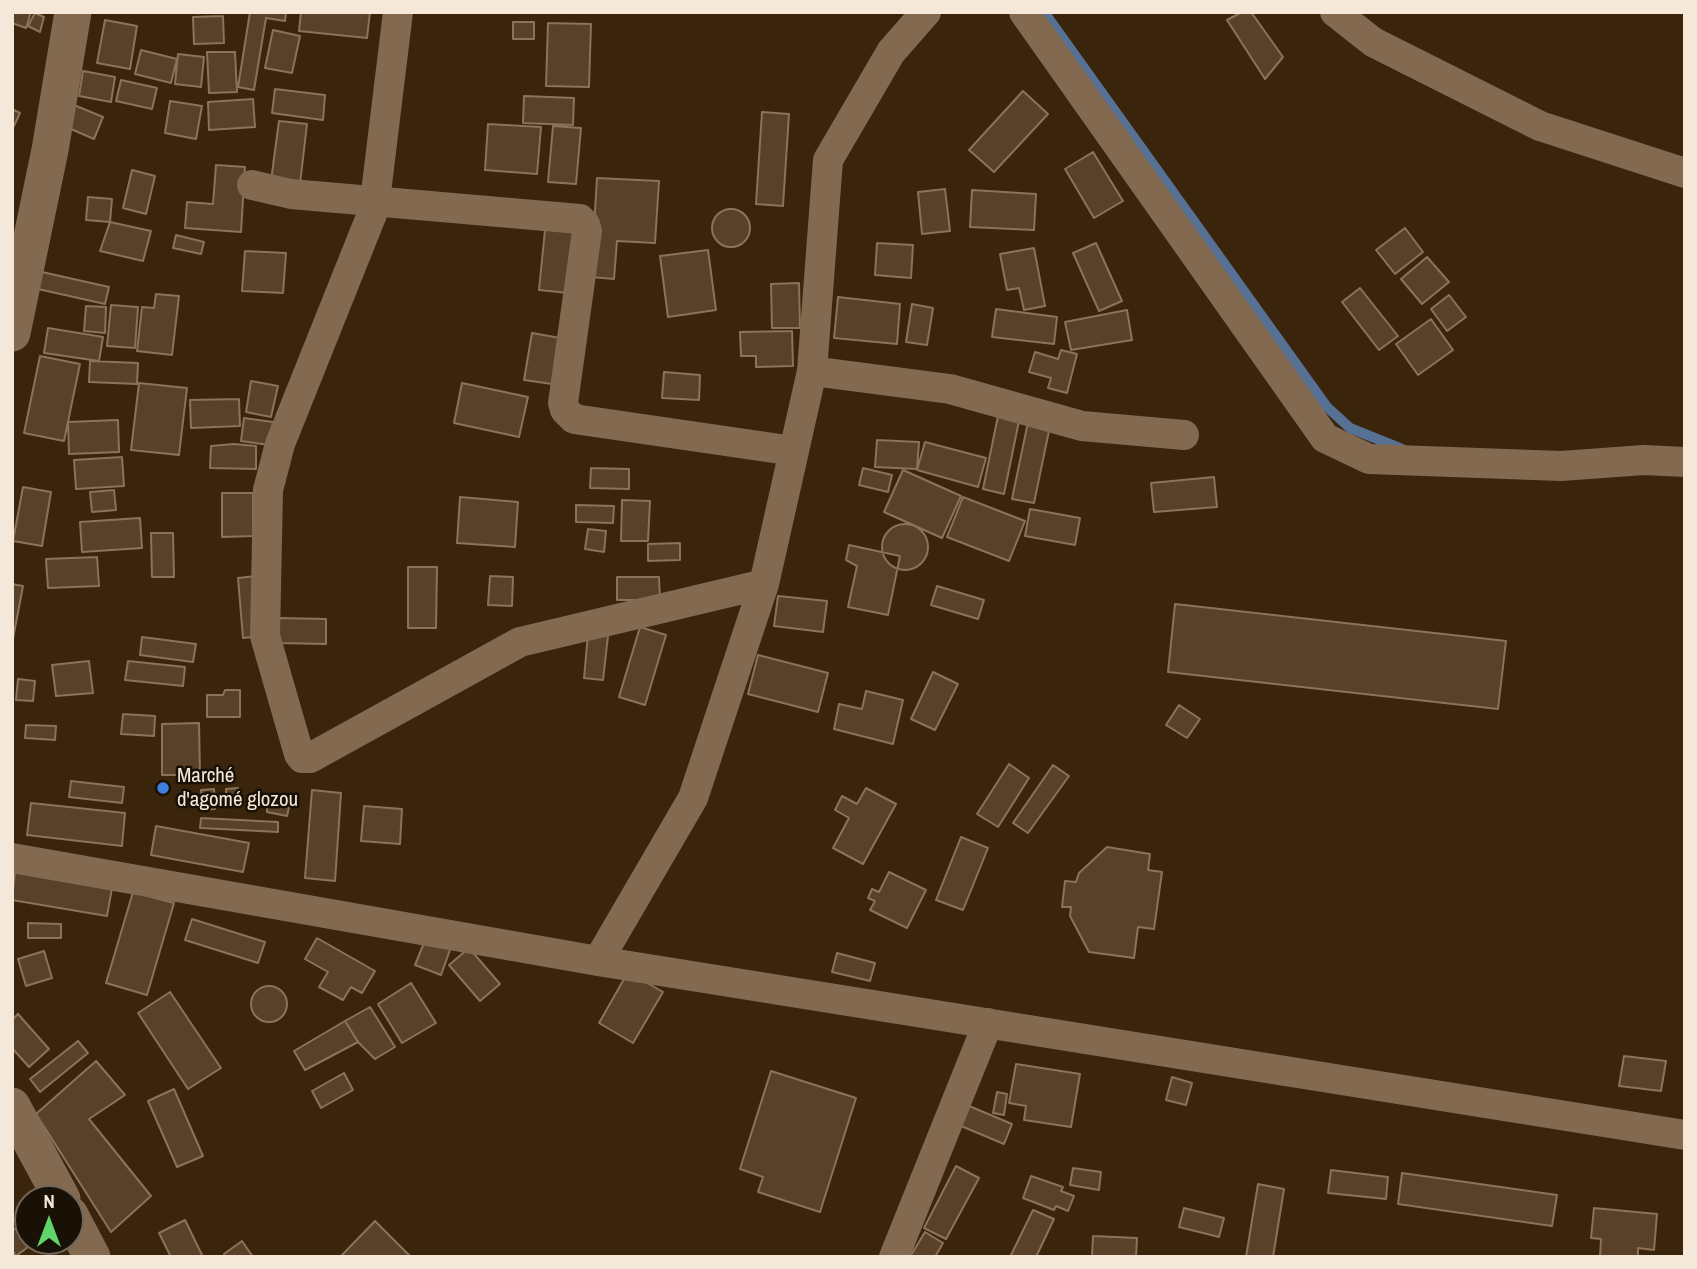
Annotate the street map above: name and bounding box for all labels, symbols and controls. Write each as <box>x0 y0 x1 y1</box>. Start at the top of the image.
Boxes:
place label: Marché d'agomé glozou <box>177 763 298 813</box>
marker: Marché d'agomé glozou <box>155 780 171 796</box>
north arrow <box>14 1185 84 1255</box>
text: N <box>43 1188 55 1214</box>

